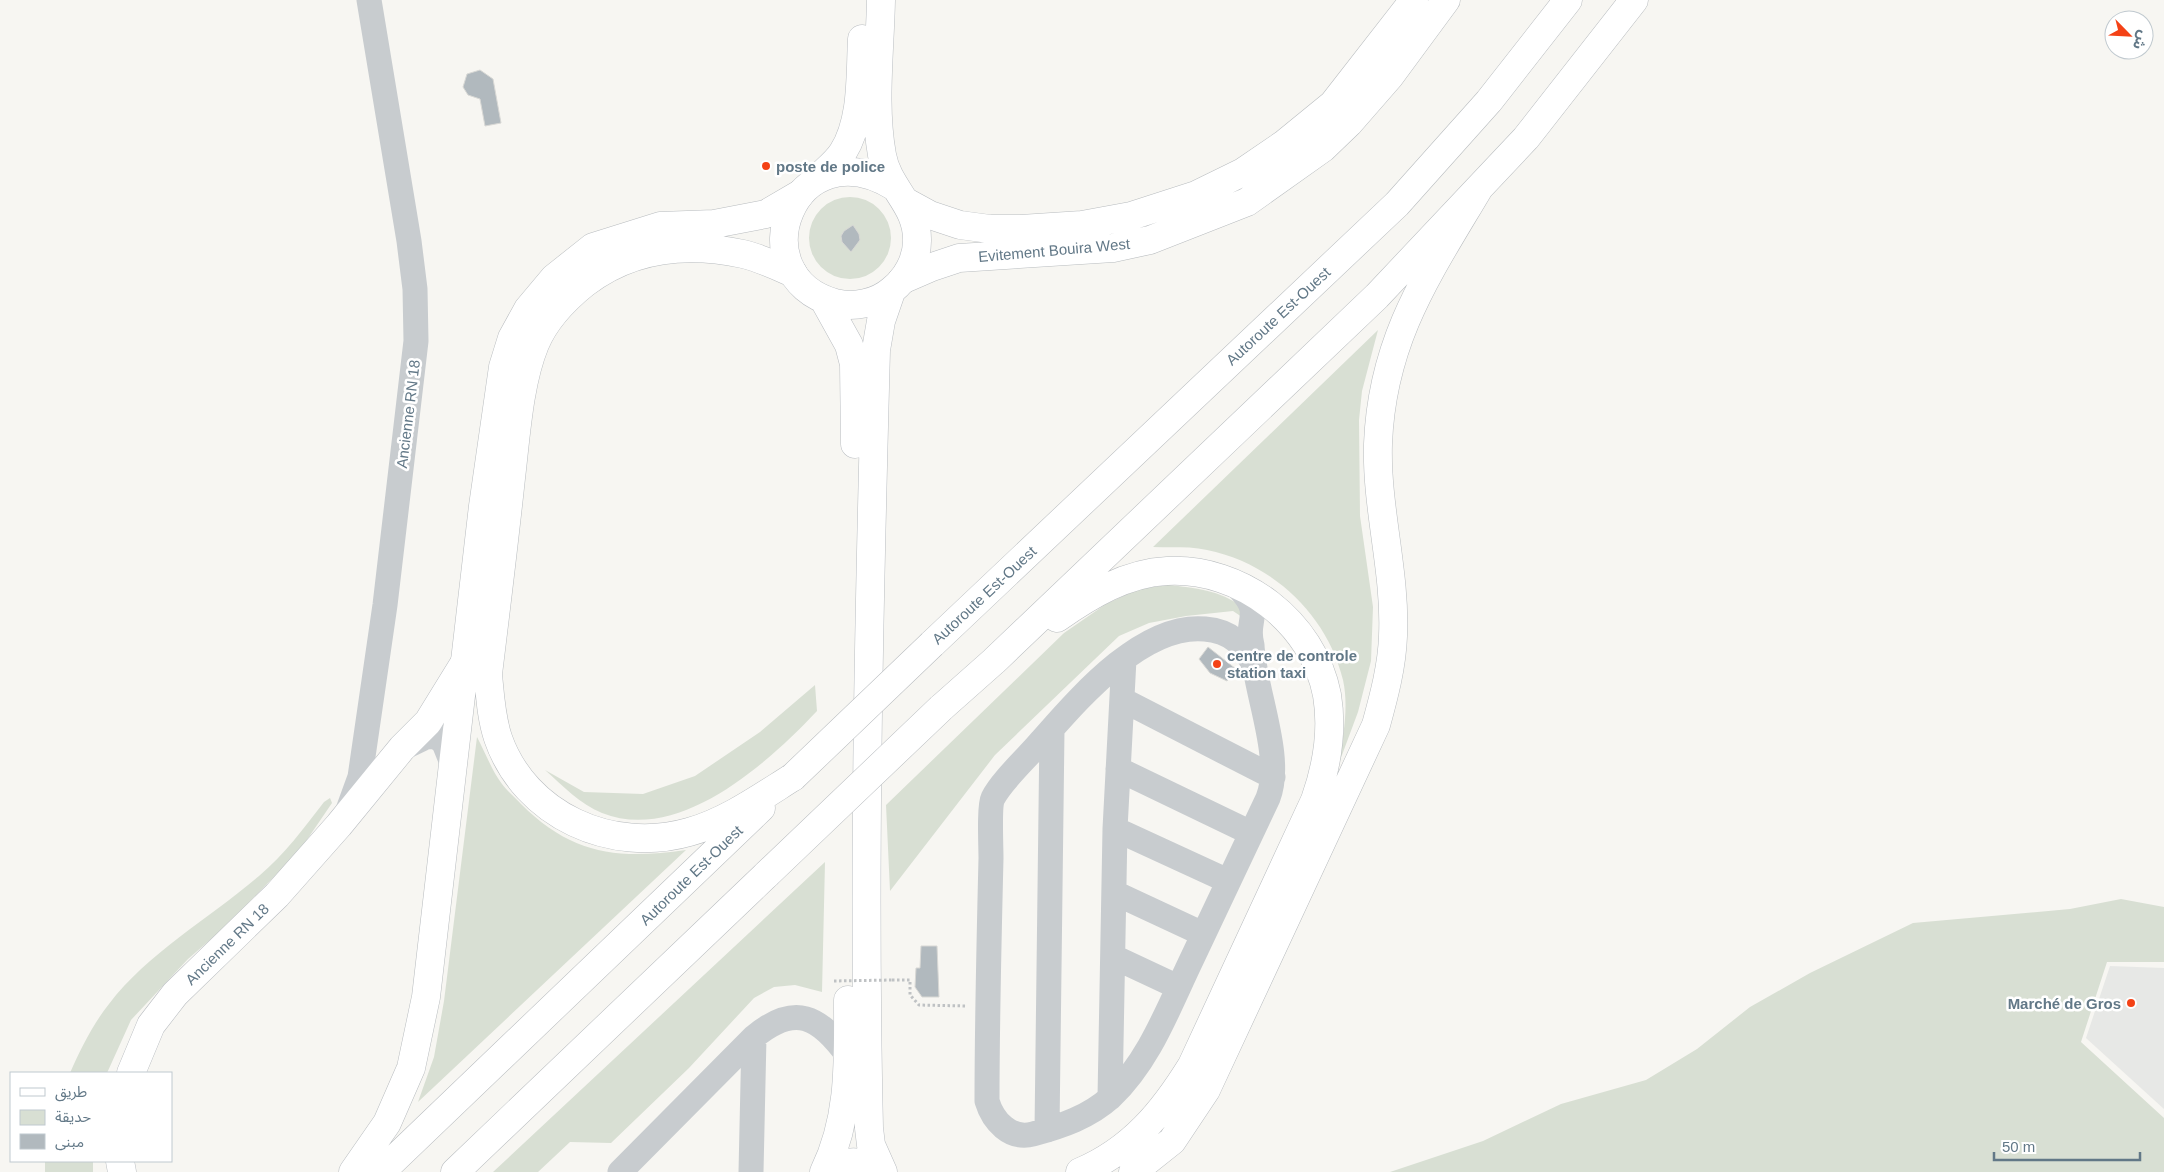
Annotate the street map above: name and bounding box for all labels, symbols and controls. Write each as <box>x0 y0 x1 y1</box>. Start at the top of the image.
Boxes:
north arrow <box>2104 10 2154 60</box>
text: ش <box>2130 28 2152 52</box>
place label: poste de police <box>776 158 885 175</box>
marker: poste de police <box>760 160 772 172</box>
street label: Evitement Bouira West <box>977 235 1131 265</box>
street label: Autoroute Est-Ouest <box>1223 263 1334 369</box>
street label: Ancienne RN 18 <box>393 359 423 469</box>
street label: Autoroute Est-Ouest <box>929 542 1040 648</box>
place label: centre de controle station taxi <box>1227 647 1357 681</box>
marker: centre de controle station taxi <box>1211 658 1223 670</box>
street label: Autoroute Est-Ouest <box>636 821 746 928</box>
street label: Ancienne RN 18 <box>182 900 272 988</box>
place label: Marché de Gros <box>2008 995 2121 1012</box>
marker: Marché de Gros <box>2125 997 2137 1009</box>
legend <box>10 1072 172 1162</box>
text: طريق <box>55 1083 87 1102</box>
text: حديقة <box>55 1108 91 1125</box>
scale bar <box>1994 1130 2140 1162</box>
text: مبنى <box>55 1133 84 1151</box>
text: 50 m <box>2002 1138 2035 1155</box>

